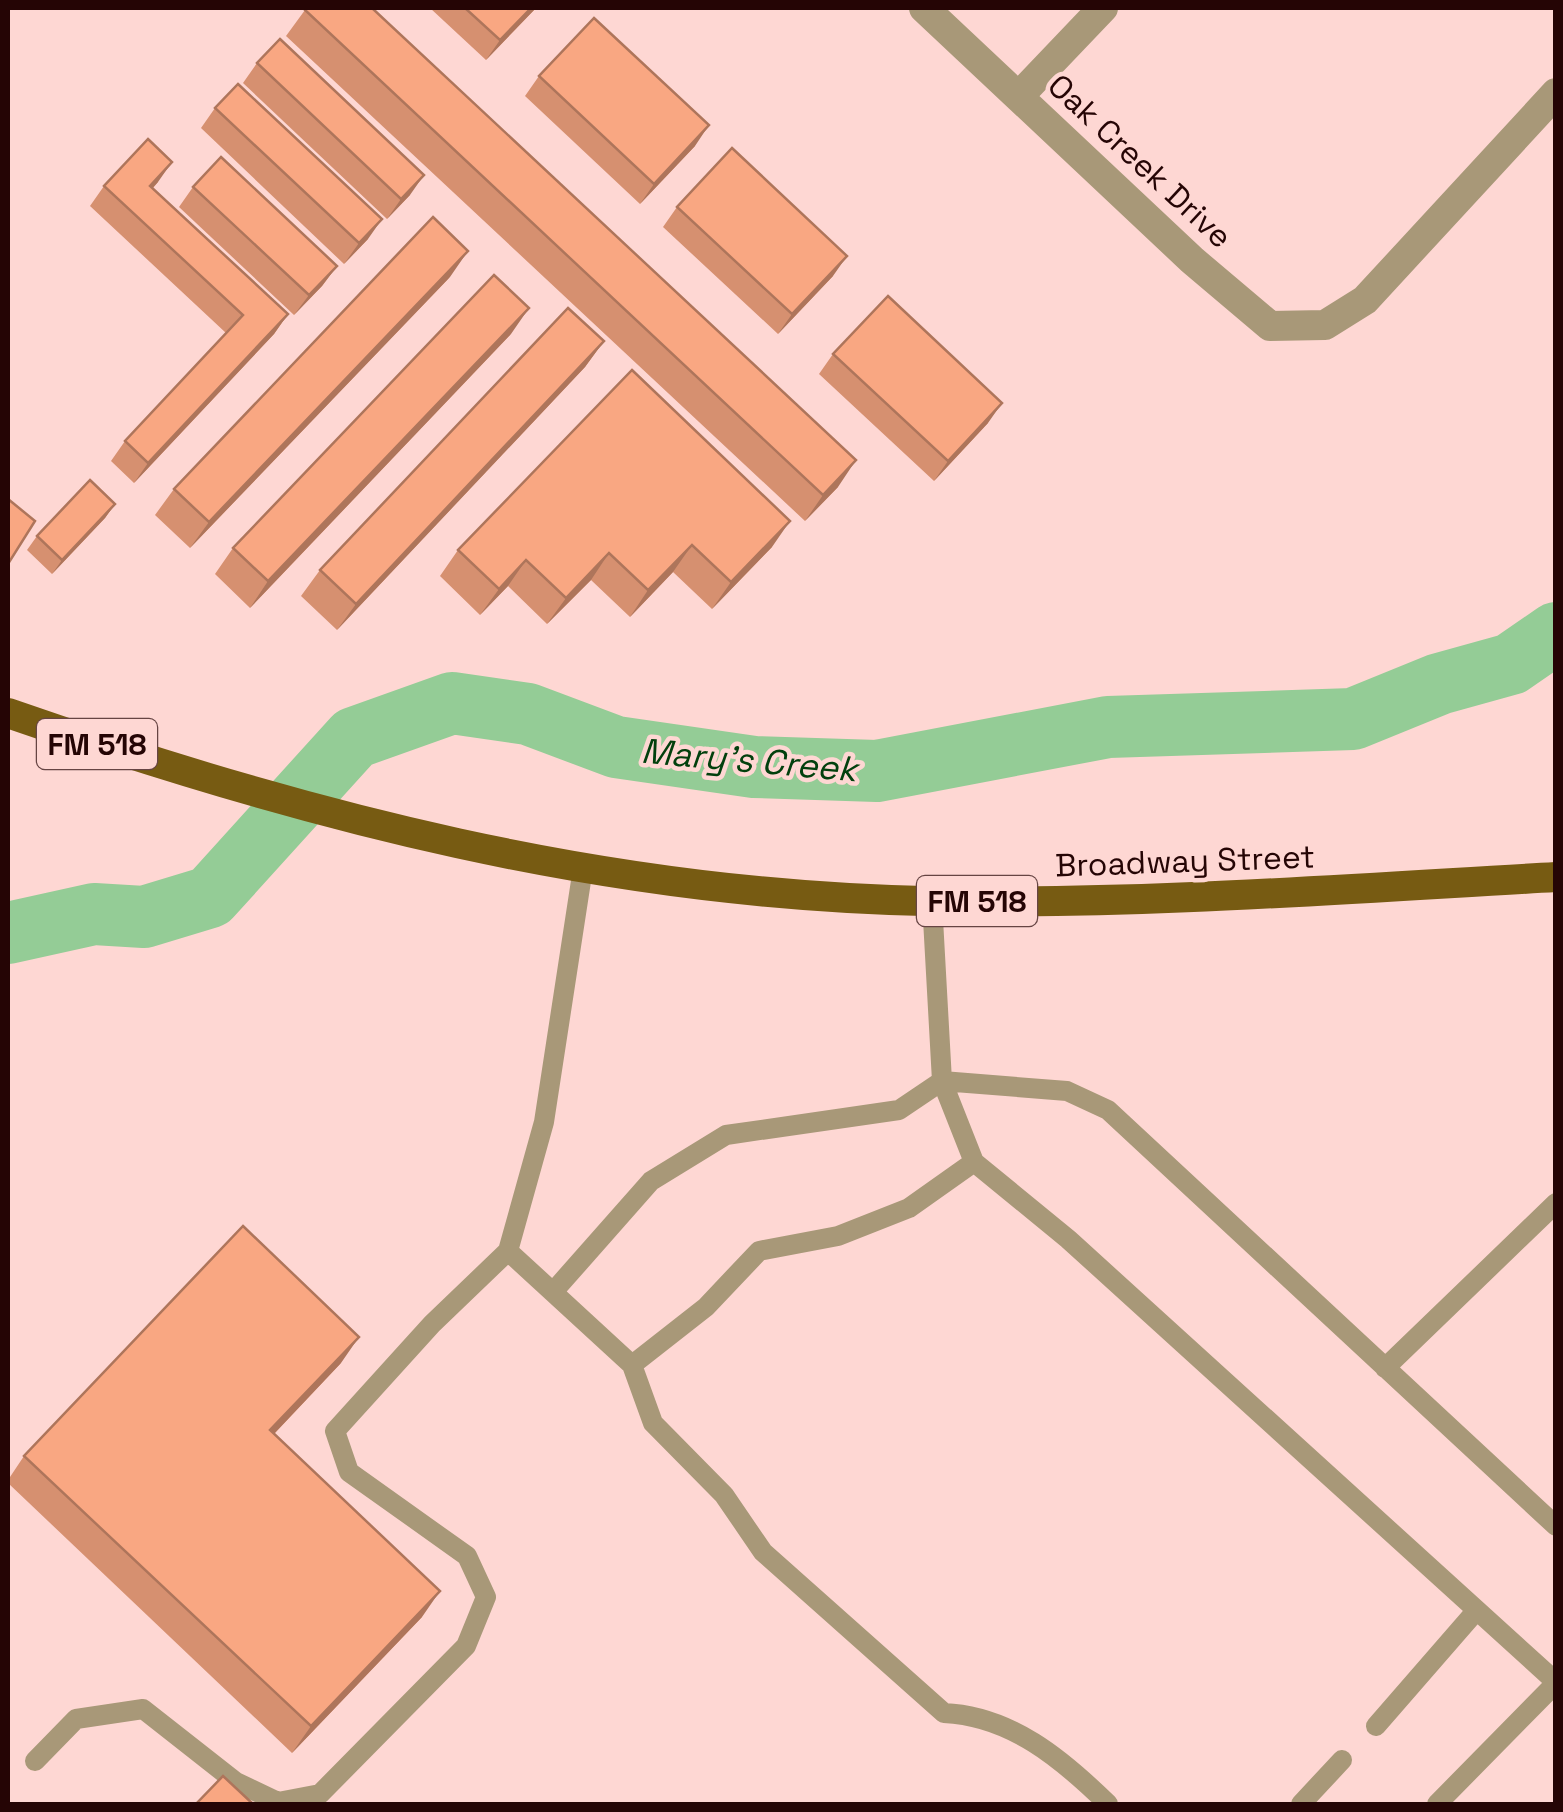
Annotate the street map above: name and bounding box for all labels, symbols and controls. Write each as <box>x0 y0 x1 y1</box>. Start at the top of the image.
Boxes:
street label: Oak Creek Drive <box>1040 65 1240 257</box>
road number: FM 518 <box>37 719 157 769</box>
water label: Mary's Creek <box>639 729 863 792</box>
street label: Broadway Street <box>1054 836 1316 886</box>
road number: FM 518 <box>917 876 1037 926</box>

